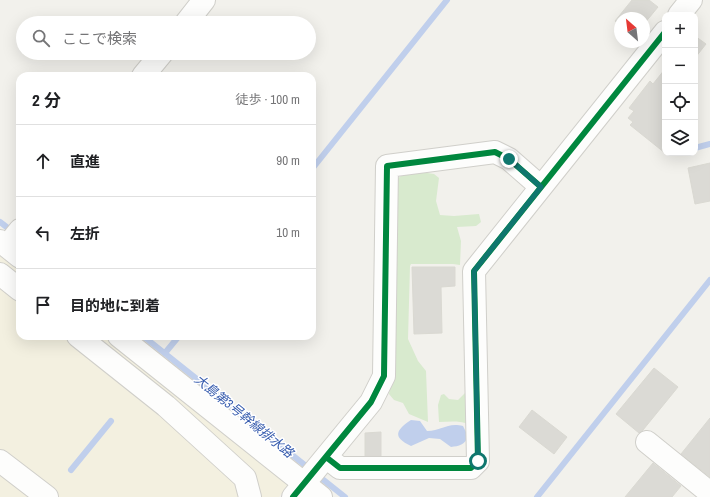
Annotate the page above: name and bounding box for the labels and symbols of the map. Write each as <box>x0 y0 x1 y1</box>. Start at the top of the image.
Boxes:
north arrow <box>614 12 650 48</box>
route end <box>500 150 518 168</box>
water label: 大島第3号幹線排水路 <box>191 371 298 462</box>
route start <box>469 452 487 470</box>

